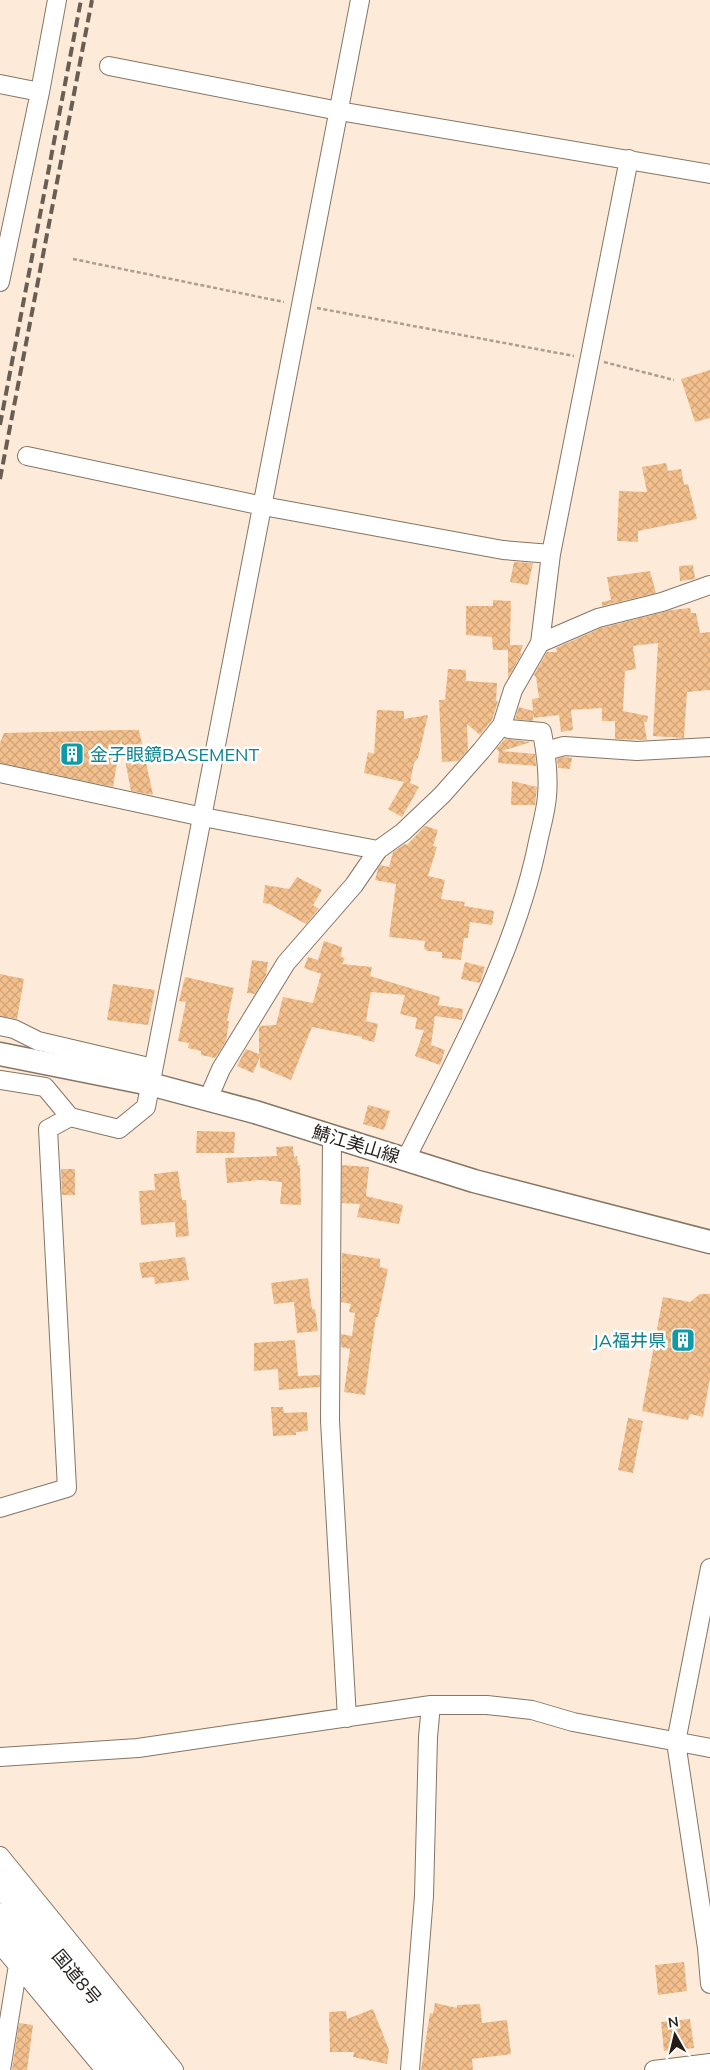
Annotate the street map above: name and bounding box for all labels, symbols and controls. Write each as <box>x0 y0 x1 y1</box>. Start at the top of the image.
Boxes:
building icon: 金子眼鏡BASEMENT <box>59 741 85 767</box>
place label: 金子眼鏡BASEMENT <box>90 743 259 766</box>
street label: 鯖江美山線 <box>310 1120 402 1168</box>
building icon: JA福井県 <box>670 1327 696 1353</box>
place label: JA福井県 <box>593 1329 666 1352</box>
street label: 国道8号 <box>47 1945 107 2009</box>
north arrow <box>650 2010 700 2060</box>
text: N <box>667 2012 680 2032</box>

